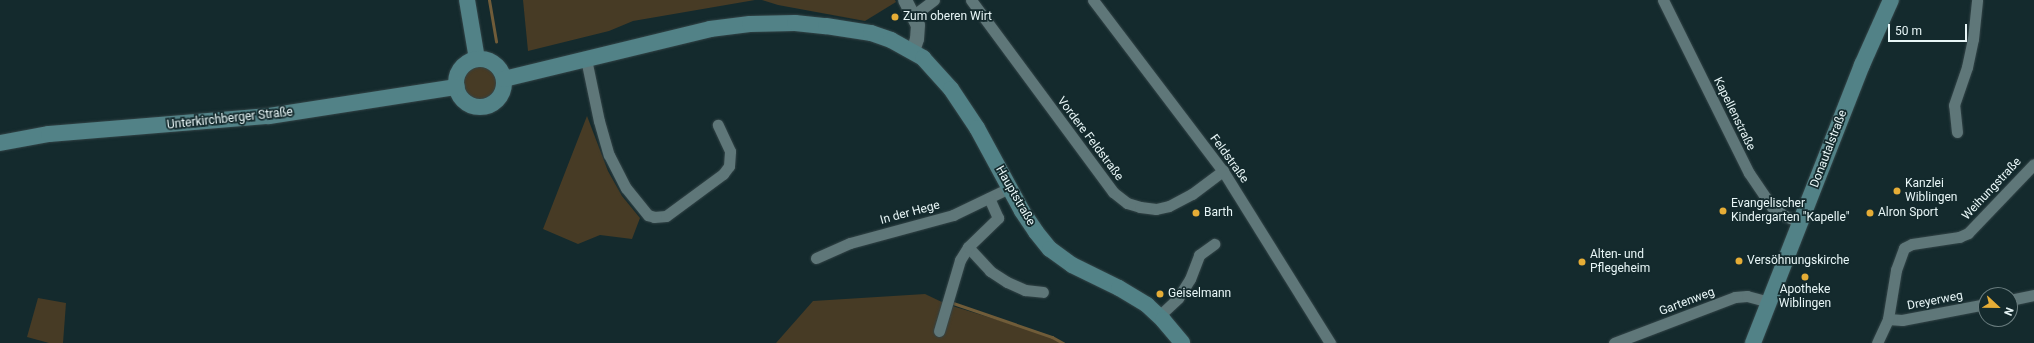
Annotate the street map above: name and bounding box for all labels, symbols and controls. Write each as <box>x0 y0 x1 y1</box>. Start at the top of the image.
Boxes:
place label: Zum oberen Wirt <box>903 10 992 24</box>
marker: Zum oberen Wirt <box>890 12 900 22</box>
scale bar <box>1890 16 1969 42</box>
text: 50 m <box>1895 24 1922 38</box>
street label: Kapellenstraße <box>1710 75 1758 153</box>
street label: Vordere Feldstraße <box>1054 94 1126 184</box>
street label: Unterkirchberger Straße <box>166 105 294 133</box>
street label: Donautalstraße <box>1808 108 1850 190</box>
street label: Feldstraße <box>1207 132 1251 186</box>
street label: Weihungstraße <box>1959 155 2025 223</box>
street label: Hauptstraße <box>992 164 1038 228</box>
place label: Kanzlei Wiblingen <box>1905 177 1957 205</box>
marker: Kanzlei Wiblingen <box>1892 186 1902 196</box>
place label: Evangelischer Kindergarten "Kapelle" <box>1731 197 1850 225</box>
street label: In der Hege <box>879 198 941 228</box>
place label: Barth <box>1204 206 1233 220</box>
marker: Evangelischer Kindergarten "Kapelle" <box>1718 206 1728 216</box>
place label: Alron Sport <box>1878 206 1938 220</box>
marker: Barth <box>1191 208 1201 218</box>
marker: Alron Sport <box>1865 208 1875 218</box>
place label: Alten- und Pflegeheim <box>1590 248 1650 276</box>
place label: Versöhnungskirche <box>1747 254 1849 268</box>
marker: Versöhnungskirche <box>1734 256 1744 266</box>
marker: Alten- und Pflegeheim <box>1577 257 1587 267</box>
marker: Apotheke Wiblingen <box>1800 272 1810 282</box>
place label: Apotheke Wiblingen <box>1779 283 1831 311</box>
street label: Gartenweg <box>1657 285 1717 319</box>
place label: Geiselmann <box>1168 287 1231 301</box>
north arrow <box>1978 287 2018 327</box>
marker: Geiselmann <box>1155 289 1165 299</box>
street label: Dreyerweg <box>1906 289 1964 313</box>
text: N <box>2001 305 2016 317</box>

